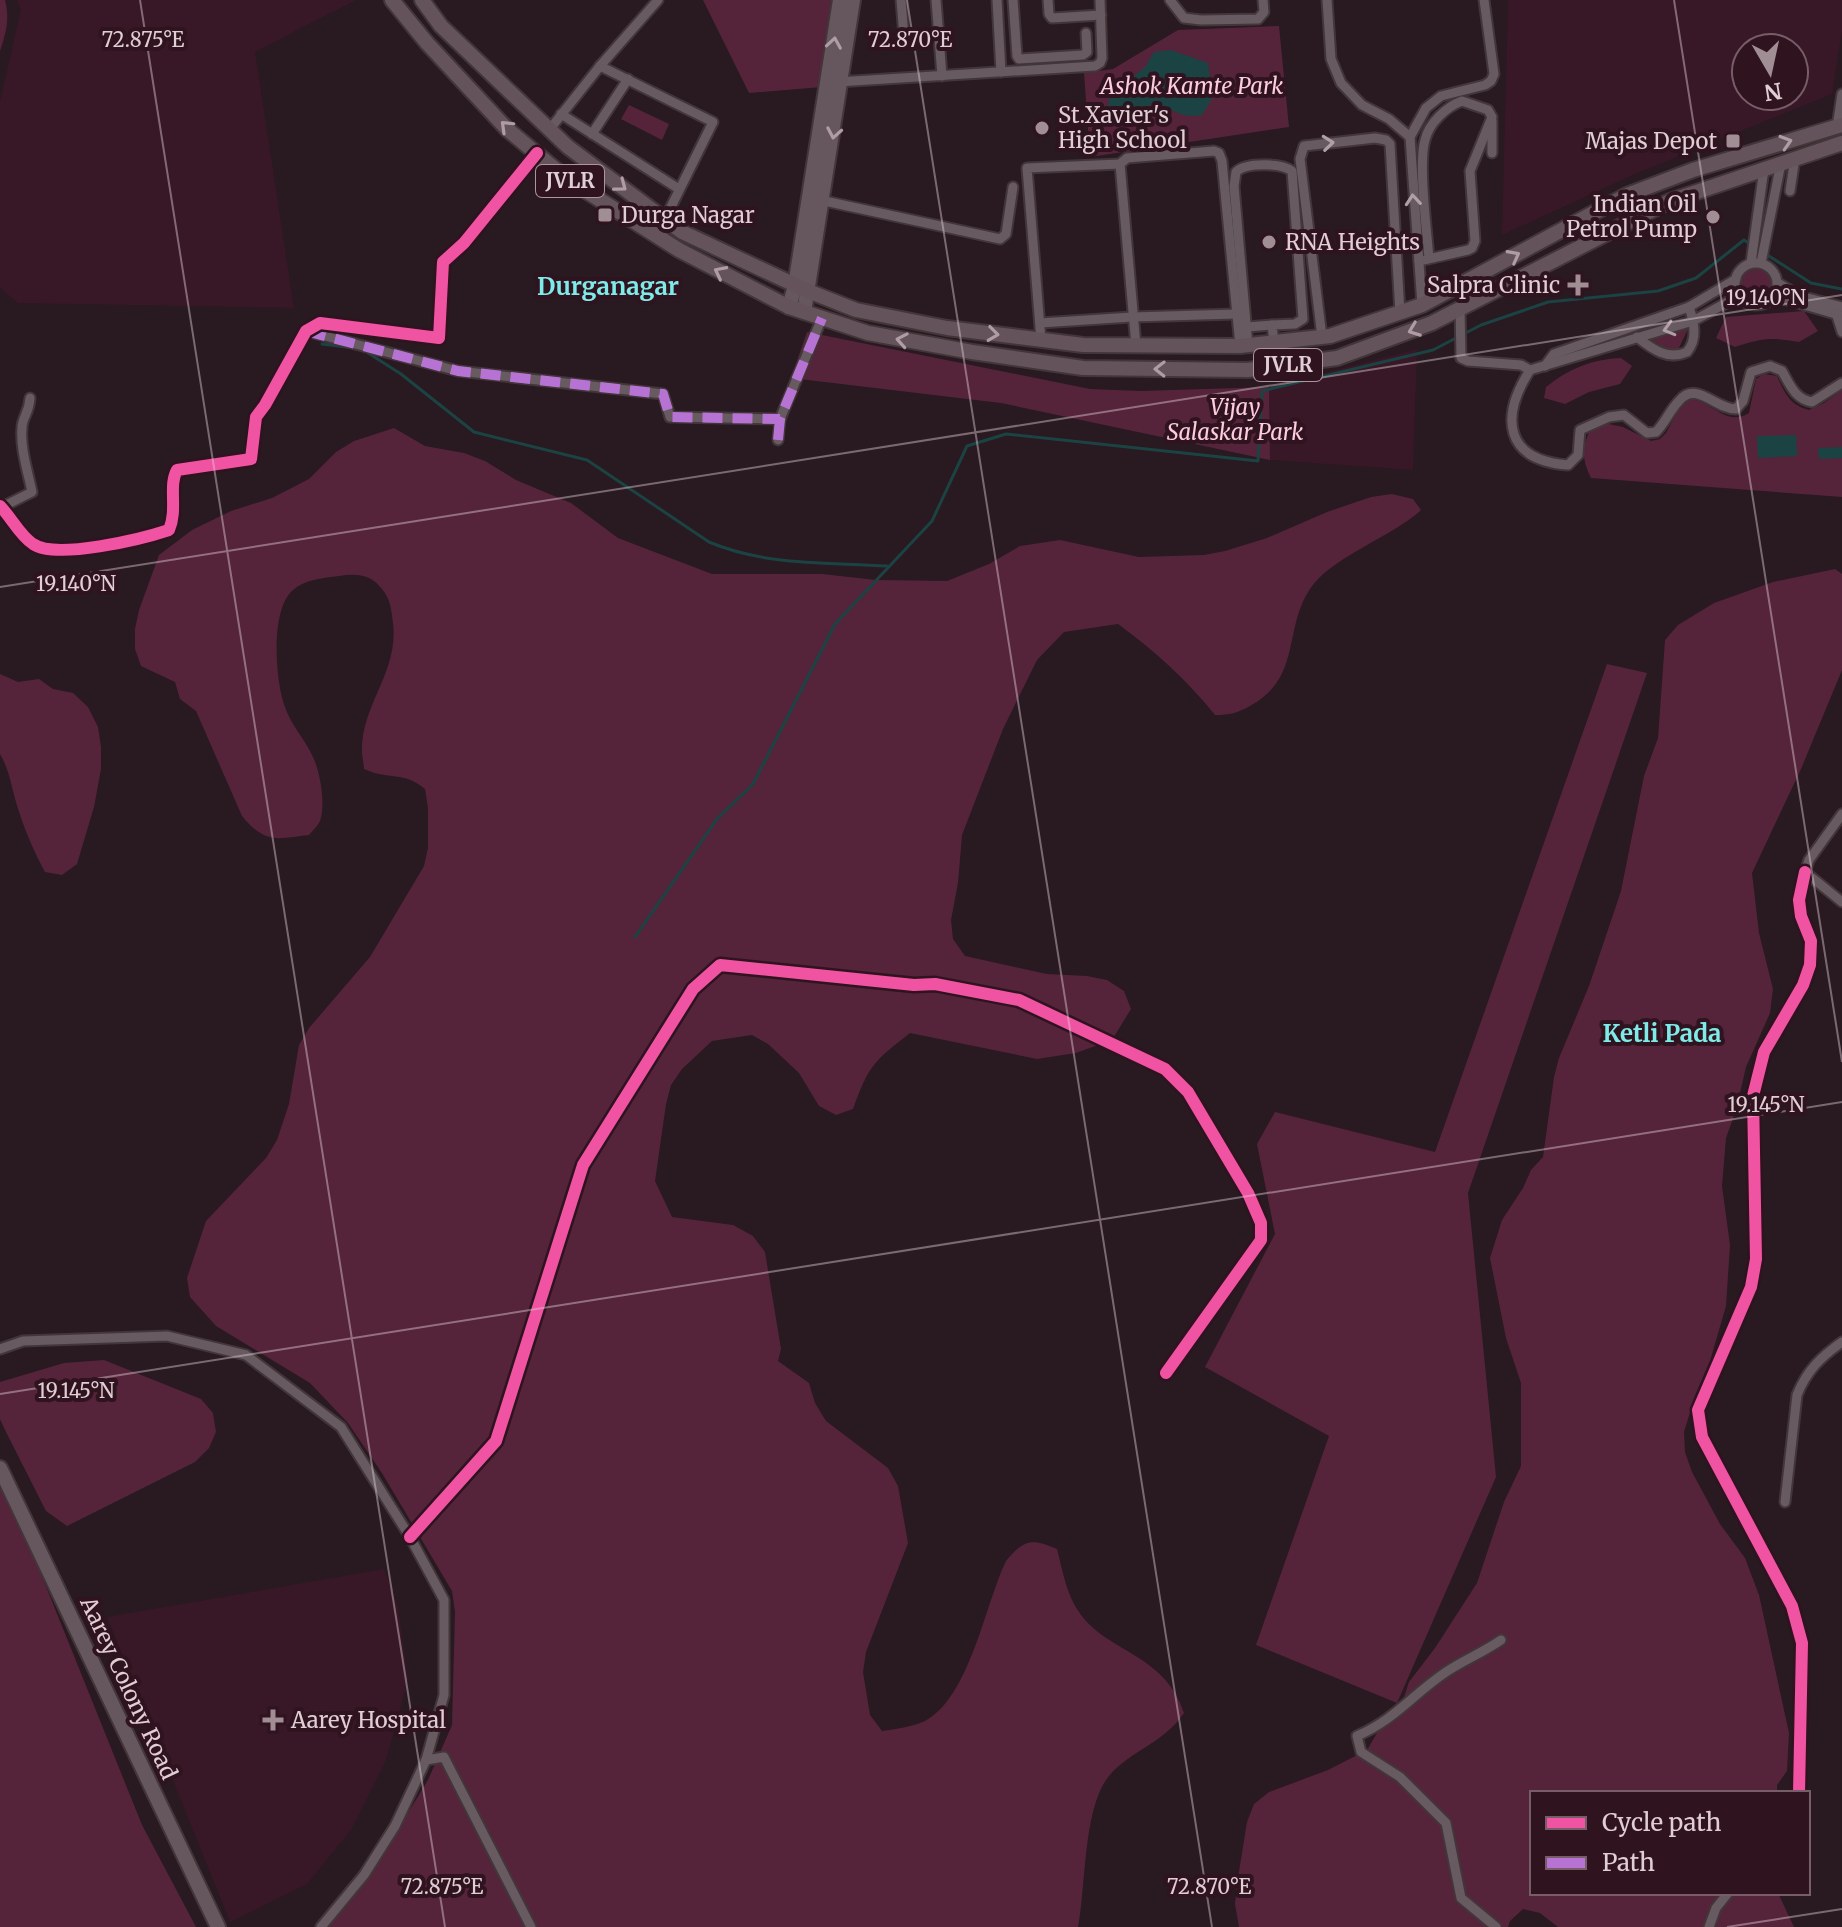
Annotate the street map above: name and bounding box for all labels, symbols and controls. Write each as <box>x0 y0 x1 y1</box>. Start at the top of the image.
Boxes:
text: 72.875°E <box>102 27 185 52</box>
text: 72.870°E <box>868 27 952 52</box>
north arrow <box>1730 32 1810 112</box>
one-way arrow <box>824 36 841 49</box>
park label: Ashok Kamte Park <box>1099 72 1283 100</box>
text: N <box>1762 77 1784 107</box>
place label: St.Xavier's High School <box>1058 101 1187 154</box>
marker: St.Xavier's High School <box>1033 119 1051 137</box>
one-way arrow <box>501 121 515 136</box>
one-way arrow <box>826 126 843 139</box>
place label: Majas Depot <box>1585 127 1717 155</box>
marker: Majas Depot <box>1724 132 1742 150</box>
one-way arrow <box>1322 135 1335 152</box>
one-way arrow <box>1779 135 1793 151</box>
road number: JVLR <box>536 165 604 197</box>
one-way arrow <box>612 177 627 191</box>
place label: Indian Oil Petrol Pump <box>1566 190 1697 243</box>
one-way arrow <box>1405 193 1422 206</box>
place label: Durga Nagar <box>621 201 755 229</box>
marker: Durga Nagar <box>596 206 614 224</box>
marker: Indian Oil Petrol Pump <box>1704 208 1722 226</box>
place label: RNA Heights <box>1285 228 1420 256</box>
marker: RNA Heights <box>1260 233 1278 251</box>
one-way arrow <box>1505 250 1520 265</box>
one-way arrow <box>714 266 729 281</box>
district label: Durganagar <box>537 271 679 302</box>
place label: Salpra Clinic <box>1427 271 1560 299</box>
marker: Salpra Clinic <box>1567 274 1589 296</box>
text: 19.140°N <box>1726 285 1806 310</box>
one-way arrow <box>1408 320 1422 337</box>
one-way arrow <box>1662 320 1676 336</box>
one-way arrow <box>986 325 999 342</box>
one-way arrow <box>895 332 909 349</box>
road number: JVLR <box>1254 349 1322 381</box>
one-way arrow <box>1153 360 1166 378</box>
park label: Vijay Salaskar Park <box>1167 393 1303 446</box>
text: 19.140°N <box>36 571 116 596</box>
district label: Ketli Pada <box>1602 1018 1722 1049</box>
text: 19.145°N <box>1728 1092 1805 1117</box>
text: 19.145°N <box>38 1378 115 1403</box>
street label: Aarey Colony Road <box>74 1591 184 1784</box>
place label: Aarey Hospital <box>290 1706 446 1734</box>
marker: Aarey Hospital <box>262 1709 284 1731</box>
legend <box>1530 1791 1810 1895</box>
text: Cycle path <box>1602 1807 1721 1838</box>
text: Path <box>1602 1847 1655 1878</box>
text: 72.875°E <box>401 1874 484 1899</box>
text: 72.870°E <box>1167 1874 1251 1899</box>

